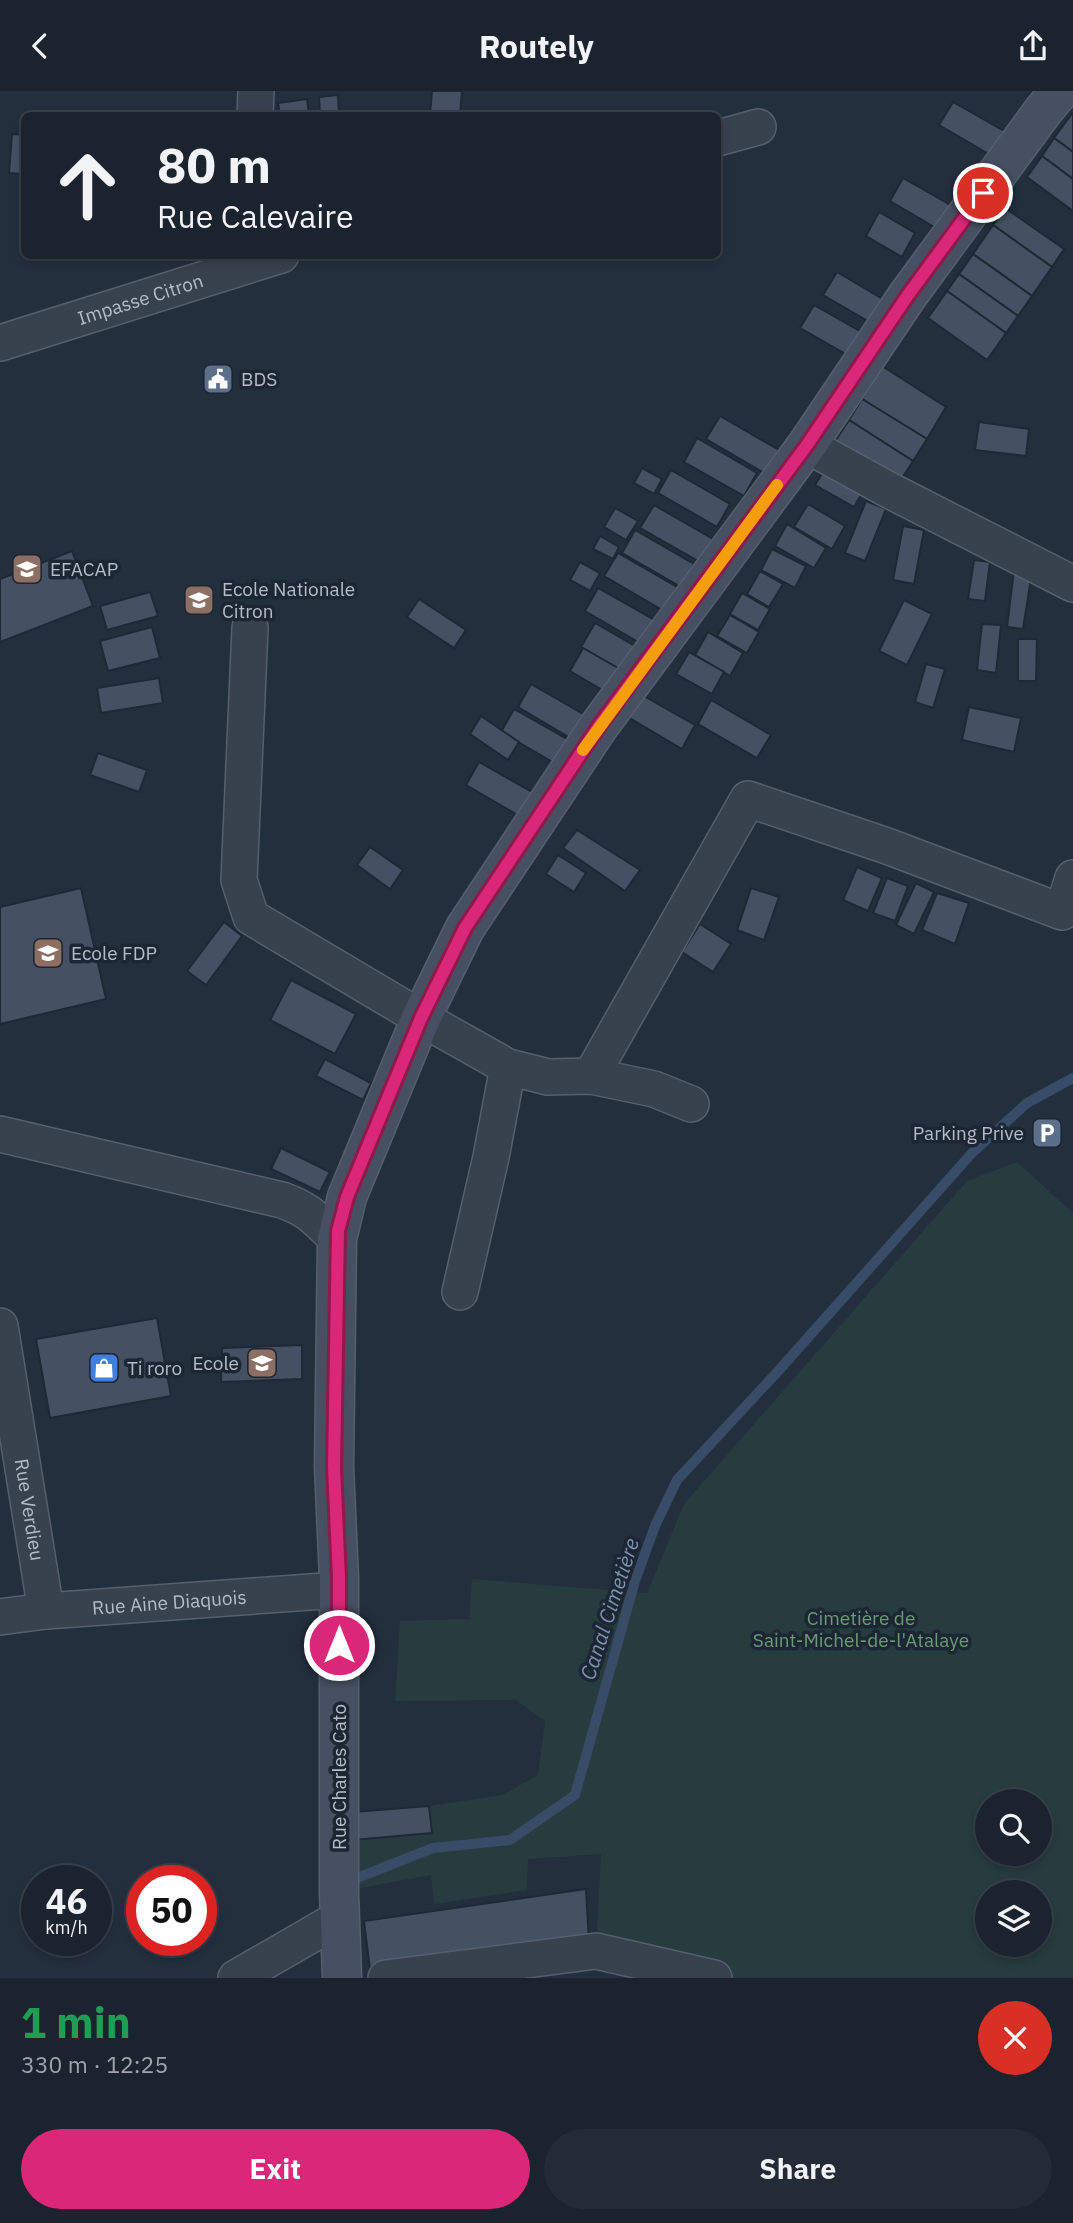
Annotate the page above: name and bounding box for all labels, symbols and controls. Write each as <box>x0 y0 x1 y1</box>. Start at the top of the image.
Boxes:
text: Routely <box>479 25 594 67</box>
icon: back <box>21 27 59 65</box>
icon: share <box>1014 27 1052 65</box>
text: 80 m <box>157 133 271 196</box>
icon: ahead <box>42 140 133 231</box>
pin <box>953 163 1013 223</box>
icon: arrive <box>964 174 1002 212</box>
text: Rue Calevaire <box>157 195 353 237</box>
street label: Impasse Citron <box>75 268 206 330</box>
public building icon: BDS <box>201 362 235 396</box>
place label: BDS <box>241 367 277 391</box>
school or university icon: EFACAP <box>10 552 44 586</box>
place label: EFACAP <box>50 557 118 581</box>
place label: Ecole Nationale Citron <box>222 577 355 623</box>
school or university icon: Ecole Nationale Citron <box>182 583 216 617</box>
school or university icon: Ecole FDP <box>31 936 65 970</box>
place label: Ecole FDP <box>71 941 157 965</box>
parking icon: Parking Prive <box>1030 1116 1064 1150</box>
place label: Parking Prive <box>913 1121 1024 1145</box>
school or university icon: Ecole <box>245 1346 279 1380</box>
shop icon: Ti roro <box>87 1351 121 1385</box>
place label: Ecole <box>192 1351 239 1375</box>
place label: Ti roro <box>127 1356 182 1380</box>
street label: Rue Verdieu <box>10 1457 50 1562</box>
water label: Canal Cimetière <box>573 1534 645 1683</box>
street label: Rue Aine Diaquois <box>91 1585 247 1620</box>
park label: Cimetière de Saint-Michel-de-l'Atalaye <box>753 1606 969 1652</box>
position arrow <box>302 1608 376 1682</box>
street label: Rue Charles Cato <box>327 1704 351 1850</box>
map controls <box>975 1789 1052 1957</box>
button: search <box>975 1789 1052 1866</box>
speed limit sign: 50 <box>126 1865 217 1956</box>
text: 46 <box>45 1878 88 1924</box>
button: layers <box>975 1880 1052 1957</box>
text: km/h <box>45 1916 88 1939</box>
text: 1 min <box>21 1995 131 2050</box>
button: close <box>978 2001 1052 2075</box>
text: 330 m · 12:25 <box>21 2049 168 2079</box>
button: Exit <box>21 2129 530 2209</box>
button: Share <box>544 2129 1052 2209</box>

